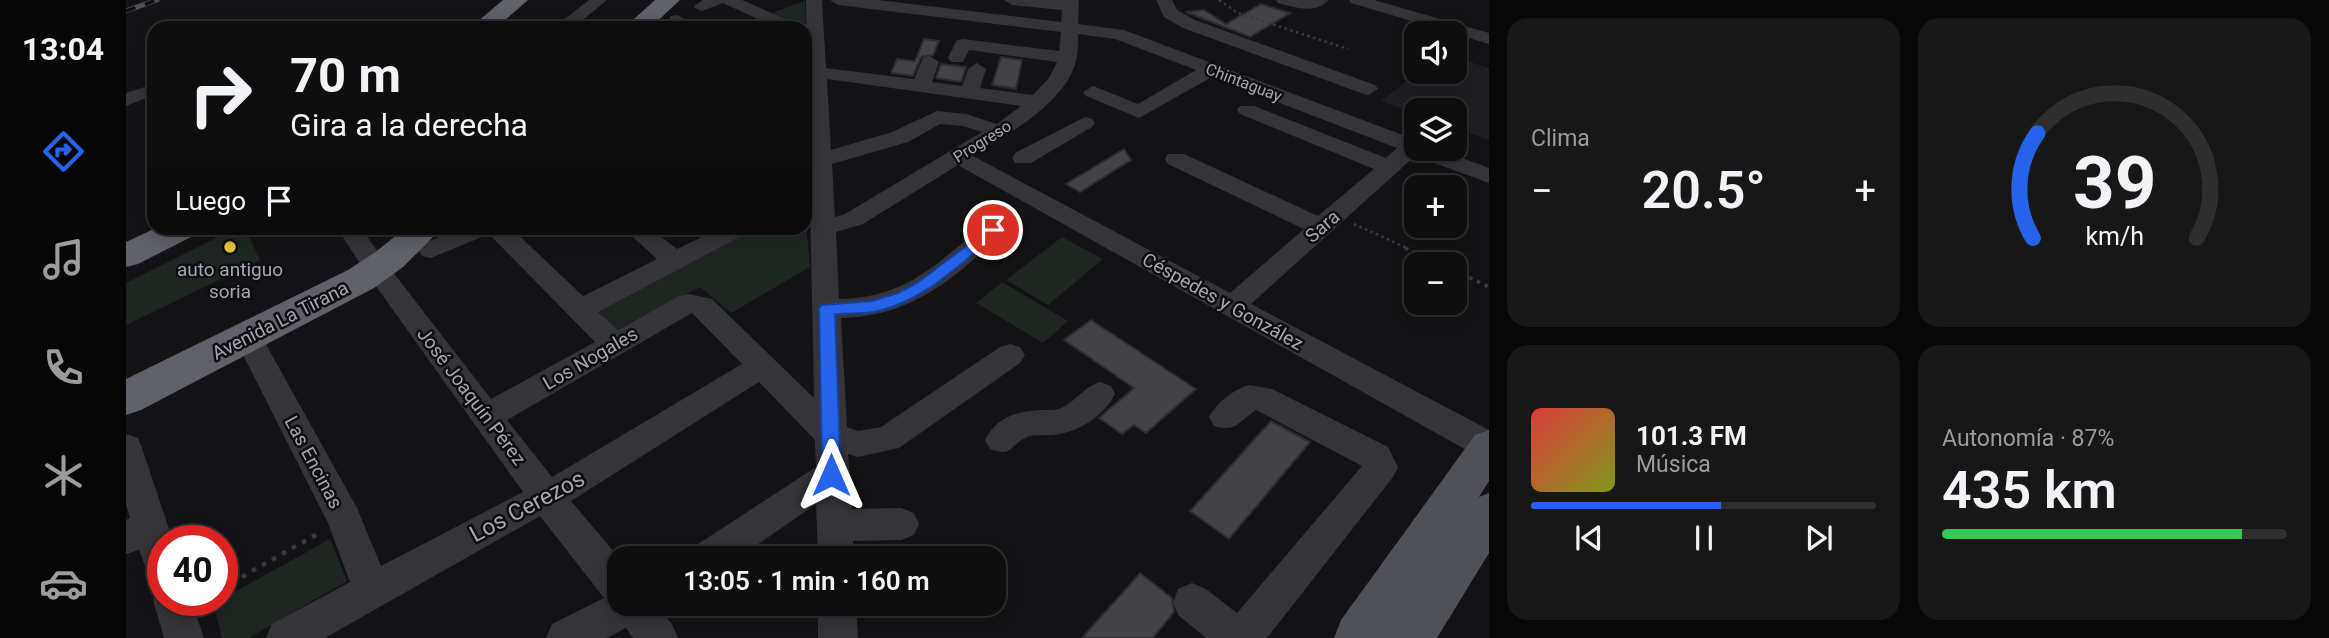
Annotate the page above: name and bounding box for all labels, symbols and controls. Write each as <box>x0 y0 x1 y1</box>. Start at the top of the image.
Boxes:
map controls <box>1404 21 1467 315</box>
button: sound <box>1404 21 1467 84</box>
text: 13:04 <box>22 30 104 68</box>
text: 70 m <box>290 47 401 104</box>
icon: right <box>175 49 266 140</box>
street label: Chintaguay <box>1203 59 1285 106</box>
button: layers <box>1404 98 1467 161</box>
text: Gira a la derecha <box>290 106 528 144</box>
street label: Progreso <box>950 116 1015 167</box>
text: Clima <box>1531 125 1590 152</box>
icon: directions <box>39 127 88 176</box>
text: 39 <box>2073 141 2156 227</box>
text: 20.5° <box>1642 160 1766 221</box>
text: − <box>1531 169 1553 213</box>
text: + <box>1854 169 1876 213</box>
button: + <box>1404 175 1467 238</box>
icon: arrive <box>260 182 298 220</box>
text: Luego <box>175 186 246 216</box>
pin <box>963 200 1023 260</box>
street label: Sara <box>1300 205 1344 248</box>
icon: arrive <box>974 211 1012 249</box>
text: km/h <box>2085 222 2144 251</box>
icon: music <box>39 235 88 284</box>
marker: auto antiguo soria <box>222 239 238 255</box>
street label: Céspedes y González <box>1138 248 1307 355</box>
button: − <box>1404 252 1467 315</box>
place label: auto antiguo soria <box>177 258 283 303</box>
street label: Avenida La Tirana <box>208 276 352 365</box>
street label: Los Nogales <box>539 322 642 395</box>
street label: José Joaquín Pérez <box>412 323 531 470</box>
icon: phone <box>39 343 88 392</box>
street label: Las Encinas <box>280 412 348 512</box>
text: 101.3 FM <box>1636 421 1747 451</box>
text: Autonomía · 87% <box>1942 425 2114 452</box>
position arrow <box>794 438 868 512</box>
icon: climate <box>39 451 88 500</box>
text: Música <box>1636 451 1711 478</box>
text: 435 km <box>1942 460 2117 521</box>
street label: Los Cerezos <box>465 465 589 548</box>
icon: previous <box>1570 519 1608 557</box>
icon: pause <box>1685 519 1723 557</box>
icon: next <box>1800 519 1838 557</box>
speed limit sign: 40 <box>147 525 238 616</box>
icon: car <box>39 559 88 608</box>
text: 13:05 · 1 min · 160 m <box>683 566 930 596</box>

